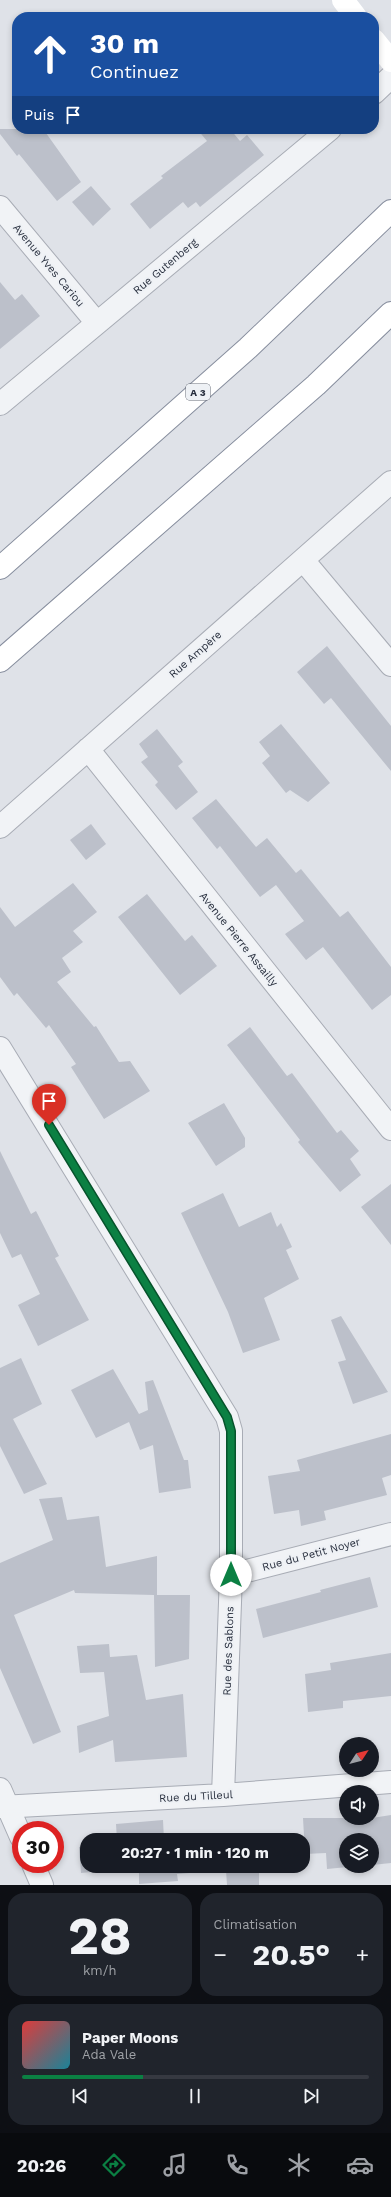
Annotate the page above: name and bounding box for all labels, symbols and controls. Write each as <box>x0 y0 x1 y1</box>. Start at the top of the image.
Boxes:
text: 30 m <box>90 27 159 60</box>
icon: ahead <box>24 28 76 80</box>
text: Continuez <box>90 61 179 82</box>
icon: arrive <box>62 104 84 126</box>
text: Puis <box>24 106 54 124</box>
street label: Avenue Yves Cariou <box>10 221 87 309</box>
street label: Rue Gutenberg <box>131 236 200 297</box>
road number: A 3 <box>186 384 210 400</box>
street label: Rue Ampère <box>166 628 224 681</box>
street label: Avenue Pierre Assailly <box>197 890 281 989</box>
pin <box>32 1084 66 1125</box>
icon: arrive <box>38 1090 60 1112</box>
street label: Rue du Petit Noyer <box>261 1535 362 1574</box>
position arrow <box>210 1554 252 1596</box>
street label: Rue des Sablons <box>220 1606 237 1696</box>
north arrow <box>339 1737 379 1777</box>
map controls <box>339 1737 379 1873</box>
button: sound <box>339 1785 379 1825</box>
street label: Rue du Tilleul <box>159 1788 234 1805</box>
speed limit sign: 30 <box>12 1821 64 1873</box>
button: layers <box>339 1833 379 1873</box>
text: 20:27 · 1 min · 120 m <box>121 1844 269 1862</box>
text: 28 <box>68 1906 132 1967</box>
text: Climatisation <box>214 1917 297 1932</box>
text: 20.5° <box>252 1937 330 1972</box>
text: − <box>214 1942 227 1967</box>
text: + <box>356 1942 369 1967</box>
text: km/h <box>83 1963 117 1978</box>
text: Paper Moons <box>82 2029 178 2047</box>
text: Ada Vale <box>82 2047 136 2062</box>
icon: previous <box>69 2085 91 2107</box>
icon: pause <box>184 2085 206 2107</box>
icon: next <box>300 2085 322 2107</box>
icon: directions <box>100 2151 128 2179</box>
icon: music <box>161 2151 189 2179</box>
icon: phone <box>223 2151 251 2179</box>
icon: climate <box>285 2151 313 2179</box>
icon: car <box>346 2151 374 2179</box>
text: 20:26 <box>17 2155 66 2176</box>

